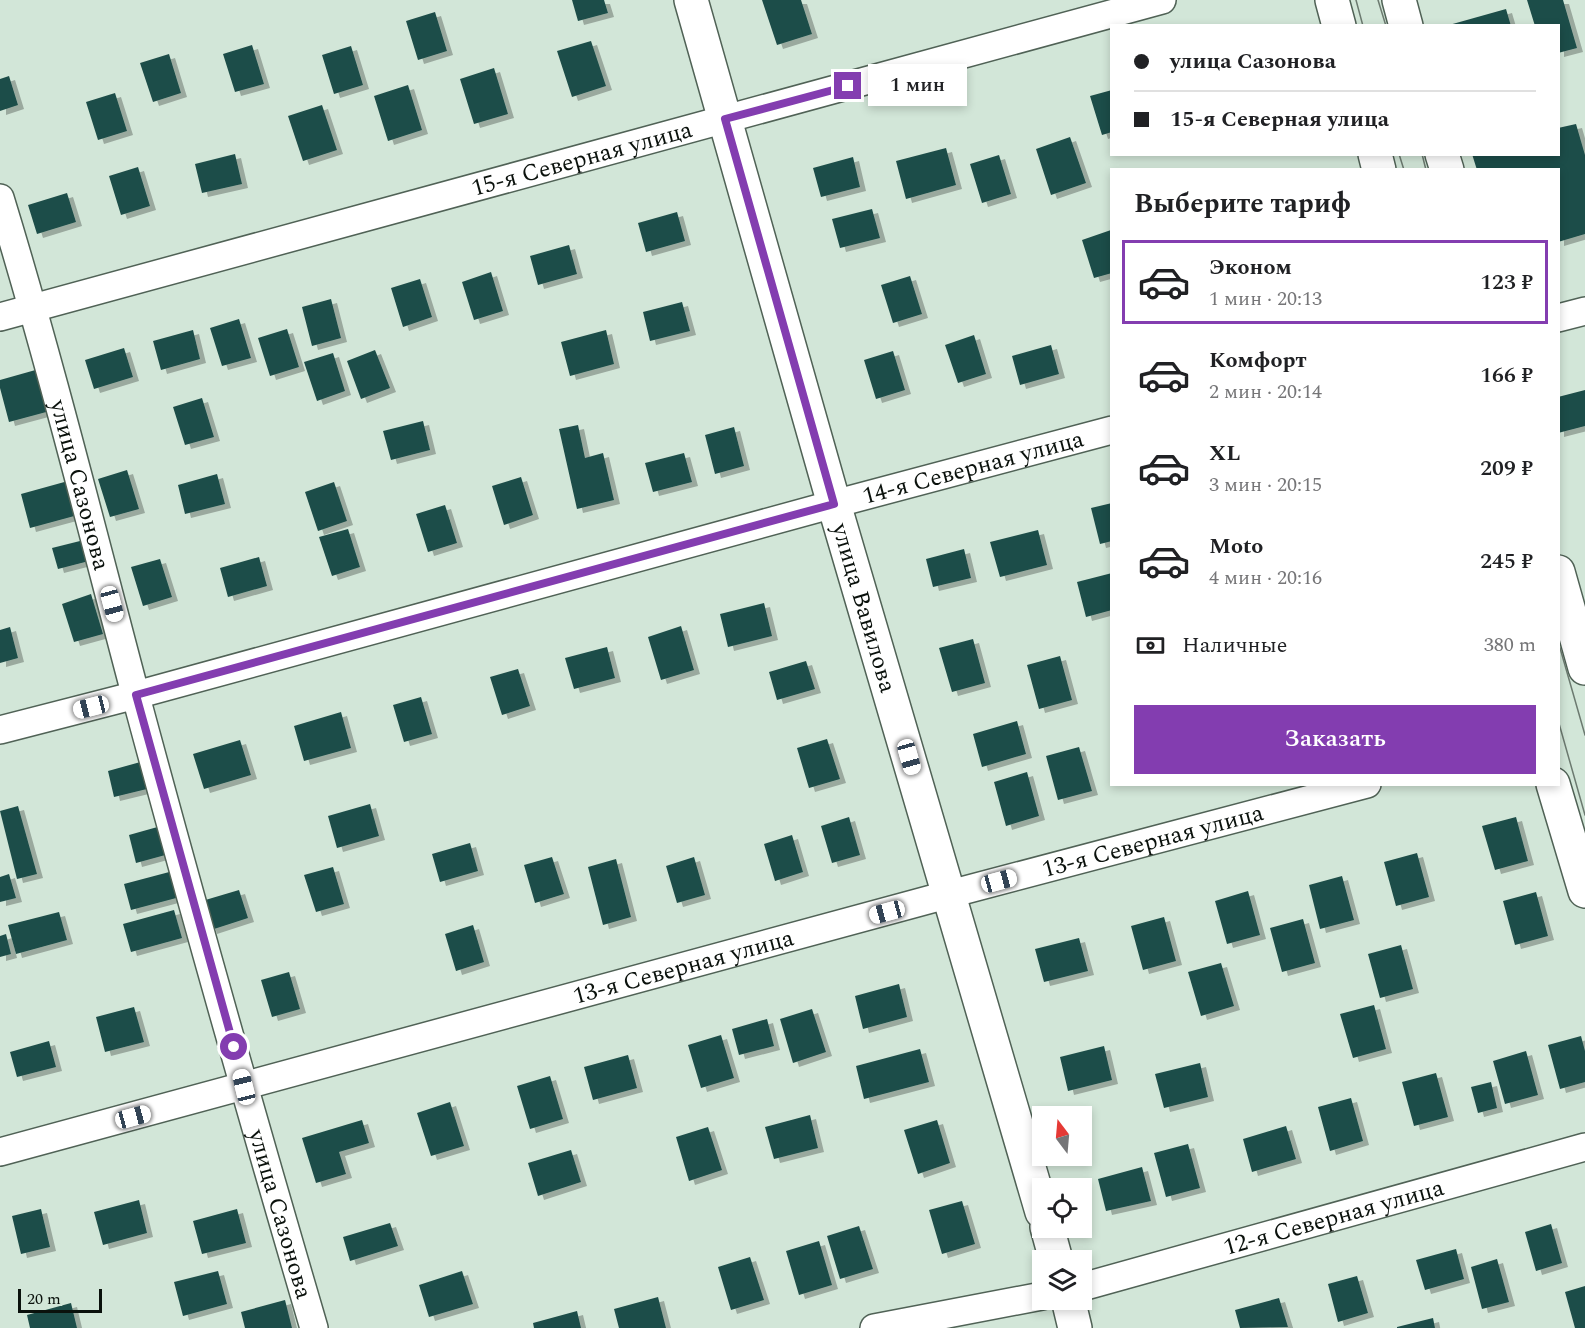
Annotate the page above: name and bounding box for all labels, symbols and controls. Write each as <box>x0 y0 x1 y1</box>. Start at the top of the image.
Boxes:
text: улица Сазонова <box>1170 45 1336 78</box>
callout: 1 мин <box>869 65 968 107</box>
text: 1 мин <box>890 70 945 100</box>
route end <box>834 72 861 99</box>
text: 15-я Северная улица <box>1170 103 1389 136</box>
street label: 15-я Северная улица <box>467 112 697 207</box>
text: Выберите тариф <box>1134 183 1351 225</box>
text: Эконом <box>1209 251 1292 284</box>
icon: car <box>1137 255 1191 309</box>
text: 123 ₽ <box>1480 266 1533 299</box>
text: 1 мин · 20:13 <box>1209 284 1322 314</box>
text: Комфорт <box>1209 344 1307 377</box>
icon: car <box>1137 348 1191 402</box>
text: 166 ₽ <box>1480 359 1533 392</box>
text: 2 мин · 20:14 <box>1209 377 1322 407</box>
street label: улица Сазонова <box>39 395 119 575</box>
street label: 14-я Северная улица <box>859 421 1088 515</box>
text: XL <box>1209 437 1240 470</box>
icon: car <box>1137 441 1191 495</box>
text: 209 ₽ <box>1480 452 1533 485</box>
text: 3 мин · 20:15 <box>1209 470 1322 500</box>
street label: улица Вавилова <box>821 518 906 697</box>
text: Moto <box>1209 530 1263 563</box>
icon: car <box>1137 534 1191 588</box>
text: 245 ₽ <box>1480 545 1533 578</box>
text: 4 мин · 20:16 <box>1209 563 1322 593</box>
car <box>99 584 125 624</box>
icon: cash <box>1134 629 1167 662</box>
text: Наличные <box>1182 629 1287 662</box>
text: 380 m <box>1484 630 1536 660</box>
car <box>71 694 111 720</box>
button: Заказать <box>1134 705 1536 774</box>
car <box>895 737 923 777</box>
street label: 13-я Северная улица <box>1038 795 1268 888</box>
car <box>979 868 1019 894</box>
car <box>867 899 907 925</box>
street label: 13-я Северная улица <box>569 920 798 1015</box>
route start <box>220 1033 247 1060</box>
car <box>231 1067 257 1107</box>
car <box>113 1104 153 1130</box>
north arrow <box>1032 1106 1092 1166</box>
map controls <box>1032 1106 1092 1310</box>
street label: улица Сазонова <box>238 1124 322 1304</box>
street label: 12-я Северная улица <box>1219 1170 1448 1266</box>
button: locate <box>1032 1178 1092 1238</box>
button: layers <box>1032 1250 1092 1310</box>
scale bar <box>18 1286 102 1314</box>
text: 20 m <box>27 1287 61 1311</box>

